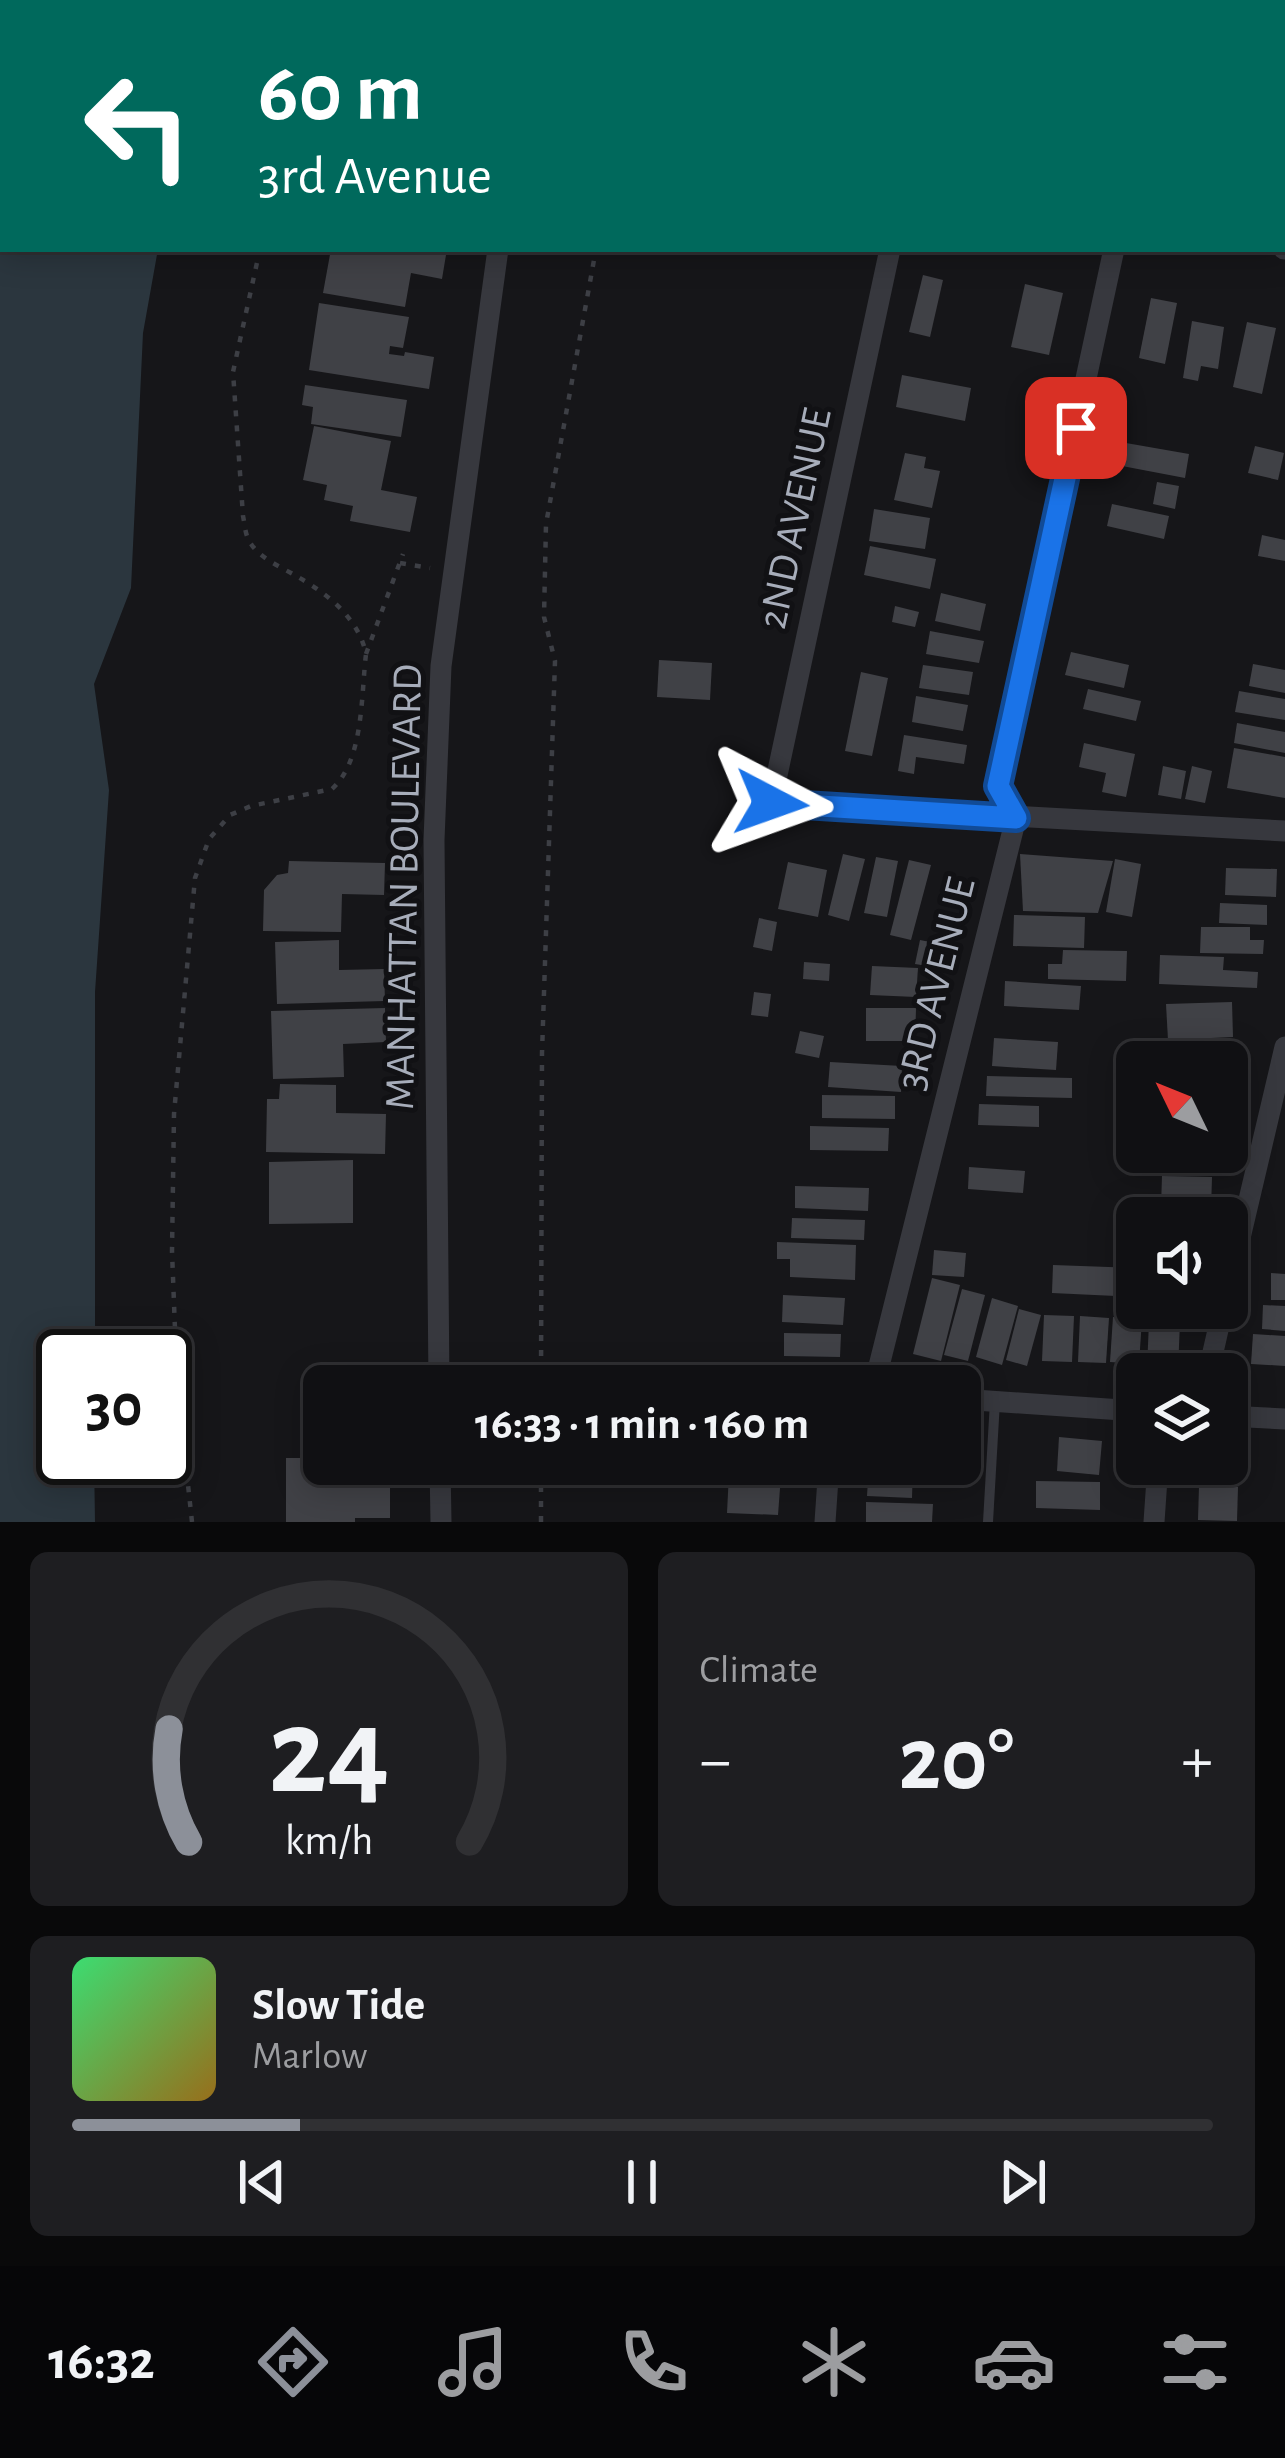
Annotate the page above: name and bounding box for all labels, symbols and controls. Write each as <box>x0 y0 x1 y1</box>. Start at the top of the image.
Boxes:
icon: left <box>60 48 216 204</box>
text: 60 m <box>258 52 423 136</box>
text: 3rd Avenue <box>258 150 492 204</box>
pin <box>1025 377 1127 479</box>
icon: arrive <box>1043 395 1109 461</box>
street label: 2ND AVENUE <box>751 404 839 633</box>
street label: MANHATTAN BOULEVARD <box>379 664 429 1111</box>
position arrow <box>708 740 834 866</box>
street label: 3RD AVENUE <box>889 873 983 1094</box>
north arrow <box>1116 1041 1248 1173</box>
map controls <box>1116 1041 1248 1485</box>
button: sound <box>1116 1197 1248 1329</box>
speed limit sign: 30 <box>36 1329 192 1485</box>
button: layers <box>1116 1353 1248 1485</box>
text: 16:33 · 1 min · 160 m <box>475 1402 809 1447</box>
text: Climate <box>700 1651 818 1690</box>
text: 24 <box>268 1691 390 1816</box>
text: 20° <box>898 1716 1014 1806</box>
text: − <box>700 1728 731 1794</box>
text: + <box>1181 1728 1213 1794</box>
text: km/h <box>285 1820 373 1863</box>
text: Slow Tide <box>252 1983 425 2028</box>
text: Marlow <box>252 2037 367 2076</box>
icon: previous <box>229 2149 295 2215</box>
icon: pause <box>609 2149 675 2215</box>
icon: next <box>990 2149 1056 2215</box>
icon: directions <box>251 2320 335 2404</box>
icon: music <box>431 2320 515 2404</box>
icon: phone <box>612 2320 696 2404</box>
icon: climate <box>792 2320 876 2404</box>
icon: car <box>972 2320 1056 2404</box>
icon: filters <box>1153 2320 1237 2404</box>
text: 16:32 <box>48 2335 155 2389</box>

